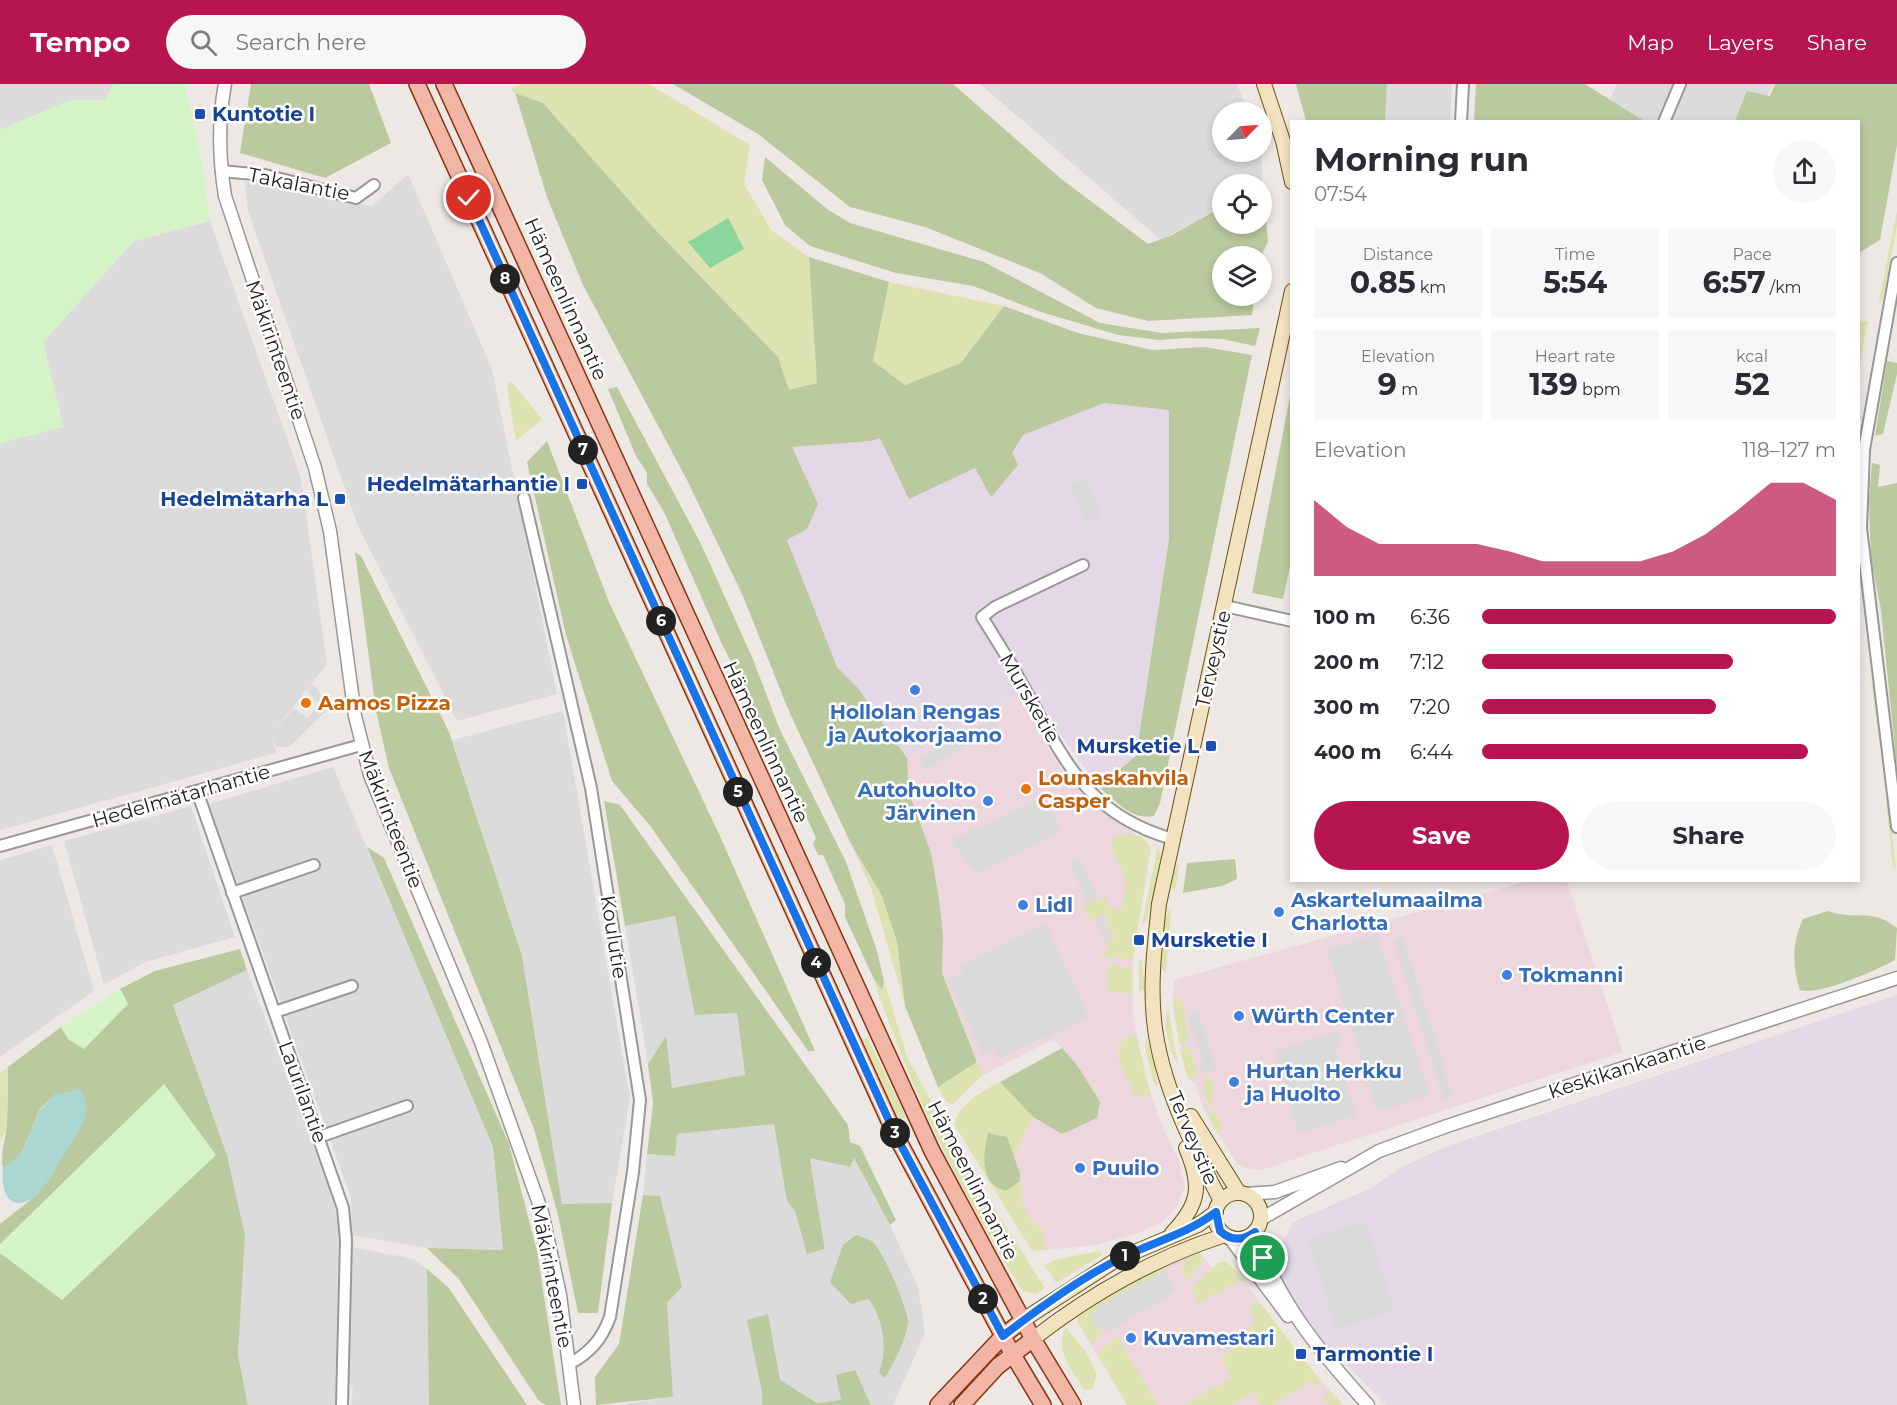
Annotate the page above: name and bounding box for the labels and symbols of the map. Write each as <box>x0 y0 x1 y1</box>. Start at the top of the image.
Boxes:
place label: Kuntotie I <box>212 102 315 126</box>
north arrow <box>1212 102 1272 162</box>
marker: Kuntotie I <box>193 107 207 121</box>
street label: Takalantie <box>246 162 352 206</box>
pin <box>443 172 494 223</box>
street label: Hämeenlinnantie <box>519 214 613 384</box>
pin: 8 <box>490 264 520 294</box>
street label: Mäkirinteentie <box>241 277 311 423</box>
pin: 7 <box>568 435 598 465</box>
place label: Hedelmätarhantie I <box>367 472 570 496</box>
marker: Hedelmätarhantie I <box>575 477 589 491</box>
place label: Hedelmätarha L <box>160 487 328 511</box>
marker: Hedelmätarha L <box>333 492 347 506</box>
pin: 6 <box>646 606 676 636</box>
street label: Terveystie <box>1190 608 1236 710</box>
street label: Mursketie <box>995 649 1065 747</box>
street label: Hämeenlinnantie <box>718 657 814 827</box>
marker: Hollolan Rengas ja Autokorjaamo <box>908 683 922 697</box>
place label: Aamos Pizza <box>317 691 451 715</box>
marker: Aamos Pizza <box>299 696 313 710</box>
place label: Hollolan Rengas ja Autokorjaamo <box>826 700 1002 747</box>
place label: Mursketie L <box>1077 734 1199 758</box>
marker: Mursketie L <box>1204 739 1218 753</box>
street label: Mäkirinteentie <box>354 747 428 891</box>
street label: Hedelmätarhantie <box>89 759 273 833</box>
place label: Lounaskahvila Casper <box>1038 766 1189 813</box>
pin: 5 <box>723 777 753 807</box>
place label: Autohuolto Järvinen <box>857 778 976 825</box>
marker: Lounaskahvila Casper <box>1019 782 1033 796</box>
marker: Autohuolto Järvinen <box>981 794 995 808</box>
place label: Askartelumaailma Charlotta <box>1290 888 1483 935</box>
place label: Lidl <box>1035 893 1073 917</box>
street label: Koulutie <box>596 894 632 980</box>
marker: Lidl <box>1016 898 1030 912</box>
marker: Askartelumaailma Charlotta <box>1272 905 1286 919</box>
place label: Mursketie I <box>1151 928 1268 952</box>
marker: Mursketie I <box>1132 933 1146 947</box>
pin: 4 <box>801 948 831 978</box>
place label: Tokmanni <box>1519 963 1623 987</box>
marker: Tokmanni <box>1500 968 1514 982</box>
place label: Würth Center <box>1251 1004 1395 1028</box>
marker: Würth Center <box>1232 1009 1246 1023</box>
street label: Keskikankaantie <box>1545 1030 1709 1104</box>
street label: Laurilantie <box>274 1038 332 1146</box>
place label: Hurtan Herkku ja Huolto <box>1244 1059 1402 1106</box>
marker: Hurtan Herkku ja Huolto <box>1227 1075 1241 1089</box>
street label: Terveystie <box>1163 1088 1223 1188</box>
street label: Hämeenlinnantie <box>922 1096 1024 1264</box>
pin: 3 <box>880 1118 910 1148</box>
place label: Puuilo <box>1092 1156 1159 1180</box>
marker: Puuilo <box>1073 1161 1087 1175</box>
street label: Mäkirinteentie <box>526 1202 578 1350</box>
pin <box>1237 1232 1288 1283</box>
pin: 1 <box>1110 1241 1140 1271</box>
pin: 2 <box>968 1284 998 1314</box>
place label: Kuvamestari <box>1143 1326 1275 1350</box>
marker: Kuvamestari <box>1124 1331 1138 1345</box>
place label: Tarmontie I <box>1313 1342 1433 1366</box>
marker: Tarmontie I <box>1294 1347 1308 1361</box>

